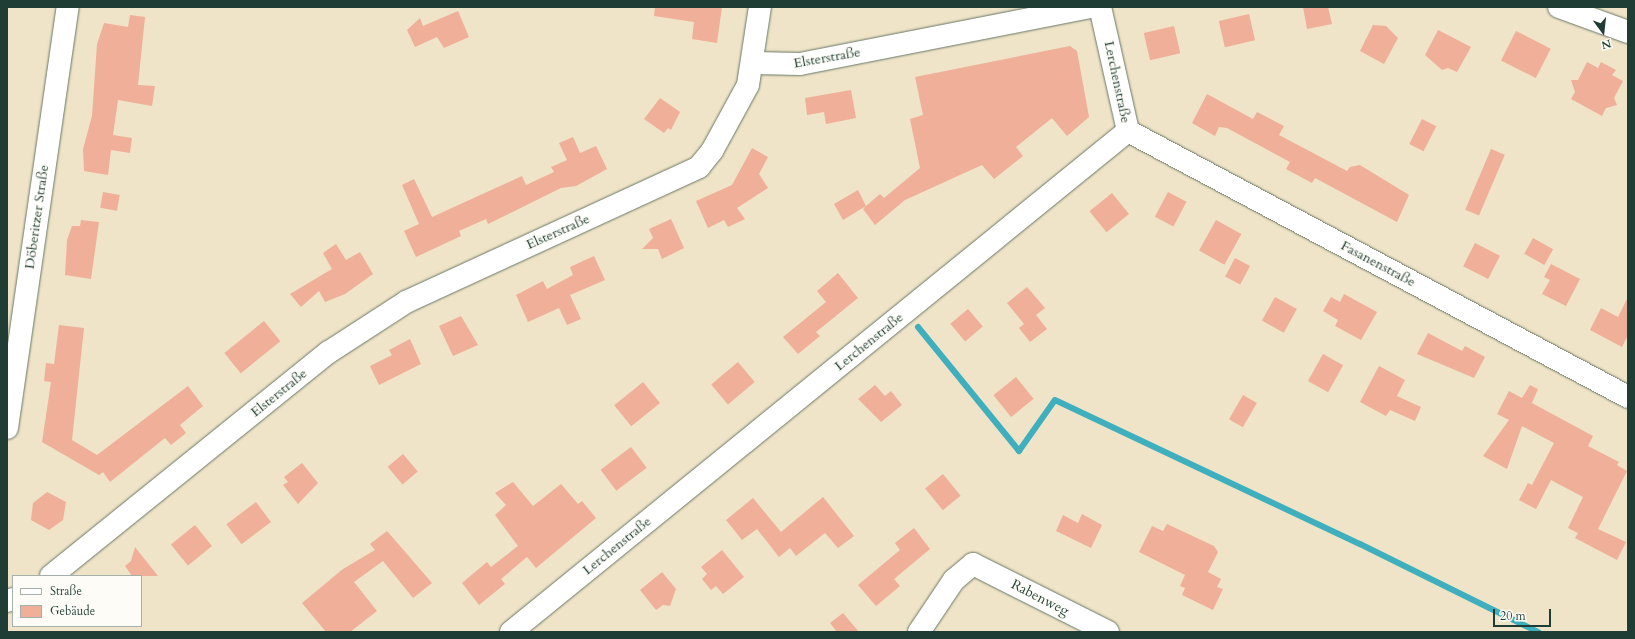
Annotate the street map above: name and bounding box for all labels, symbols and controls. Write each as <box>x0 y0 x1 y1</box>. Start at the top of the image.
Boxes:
north arrow <box>1583 12 1623 52</box>
text: N <box>1600 36 1613 53</box>
street label: Lerchenstraße <box>1100 40 1134 124</box>
street label: Elsterstraße <box>792 44 862 72</box>
street label: Döberitzer Straße <box>21 164 53 270</box>
street label: Elsterstraße <box>524 211 592 253</box>
street label: Fasanenstraße <box>1338 237 1418 291</box>
street label: Lerchenstraße <box>831 309 907 375</box>
street label: Elsterstraße <box>247 365 311 421</box>
street label: Lerchenstraße <box>579 513 655 579</box>
legend <box>12 575 142 627</box>
street label: Rabenweg <box>1008 576 1072 620</box>
text: Straße <box>50 583 82 599</box>
scale bar <box>1495 601 1553 627</box>
text: Gebäude <box>50 603 95 619</box>
text: 20 m <box>1500 608 1526 624</box>

